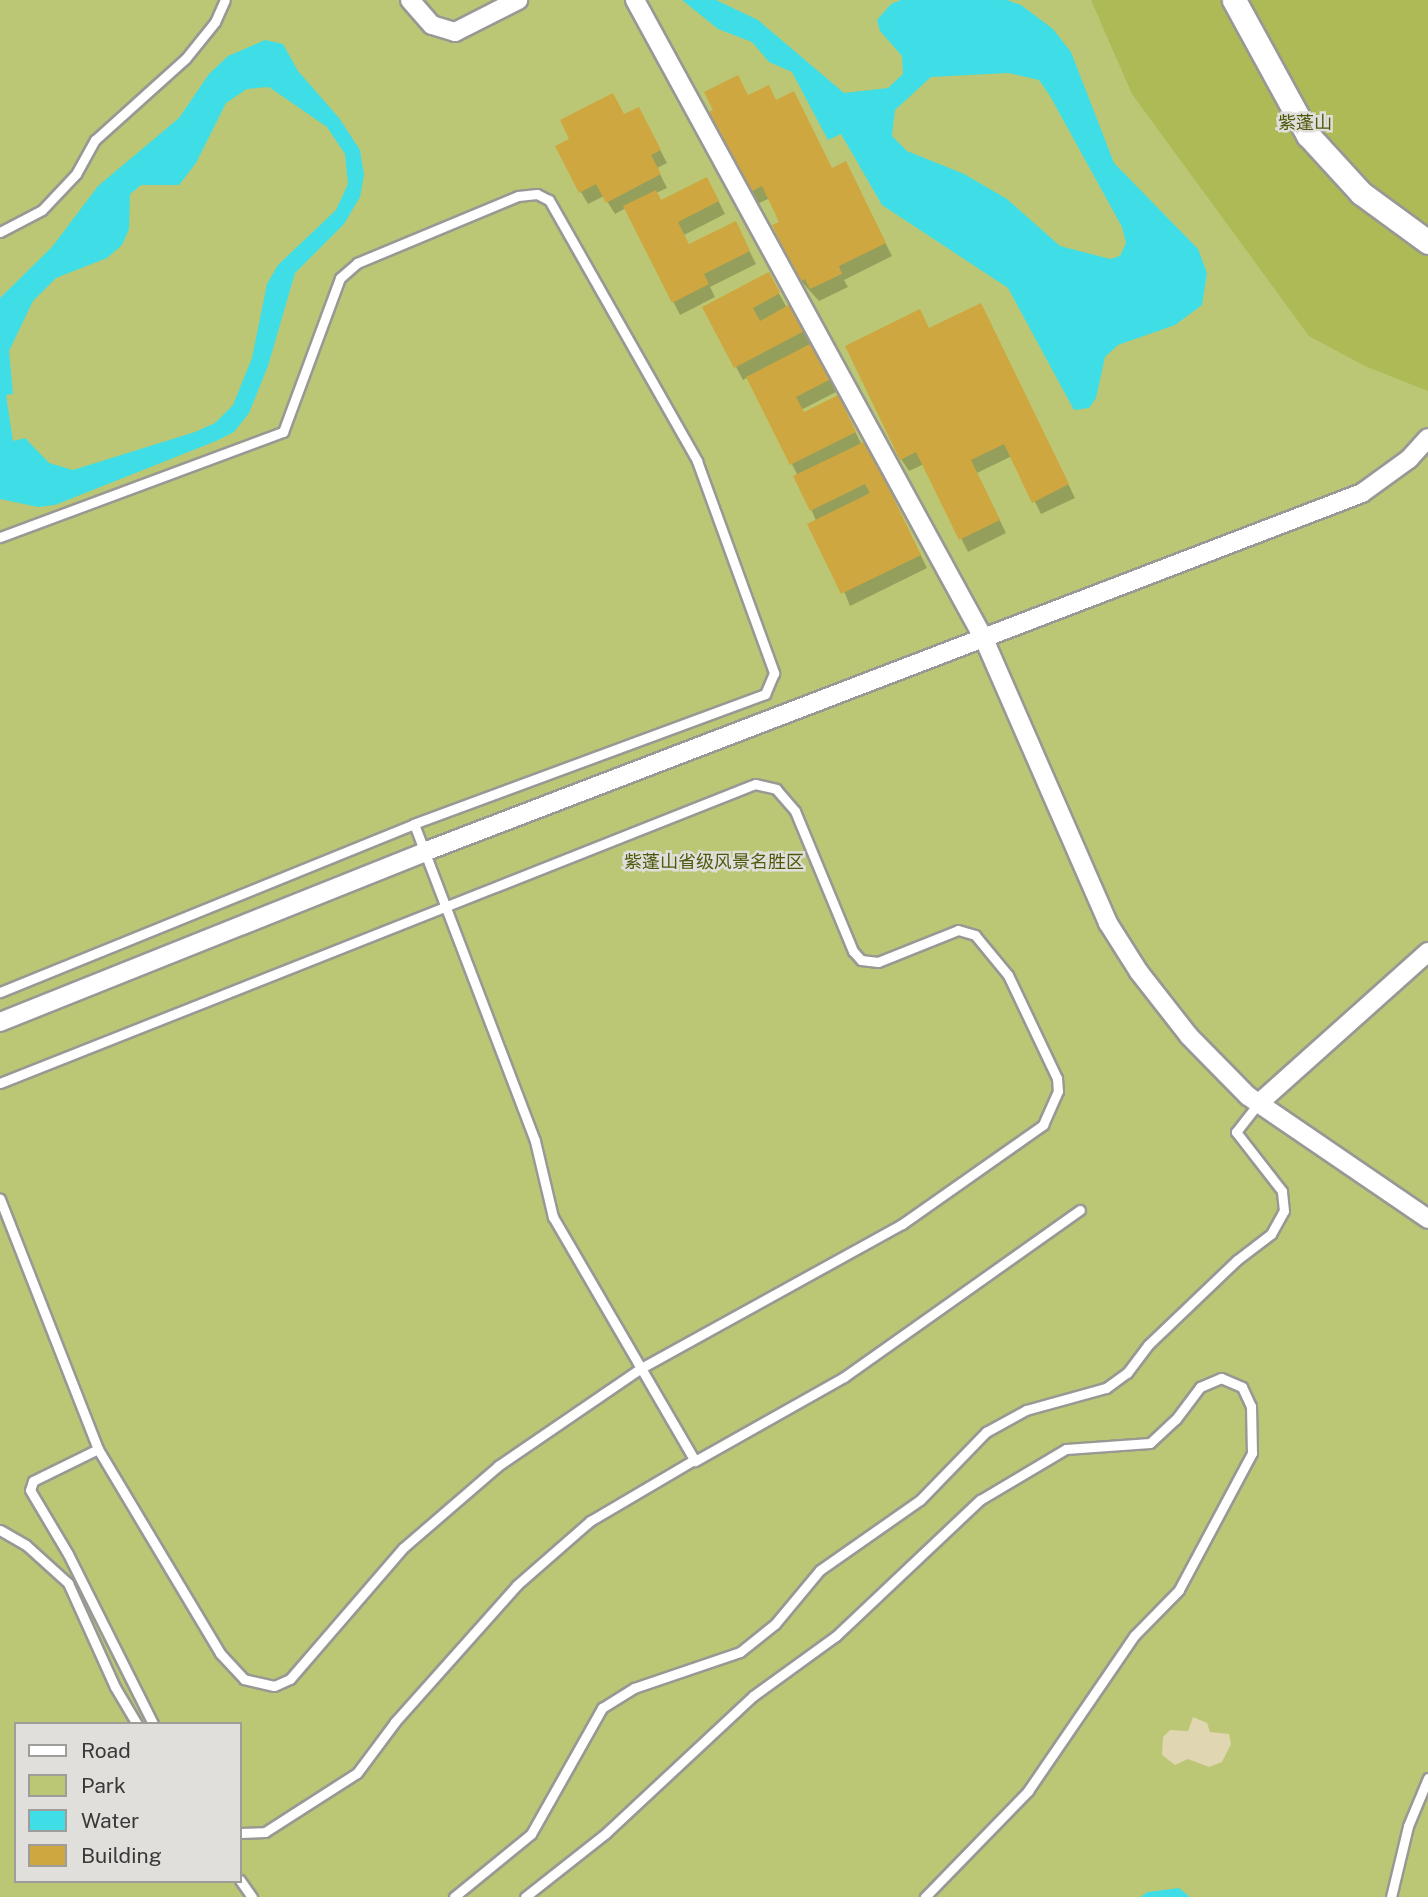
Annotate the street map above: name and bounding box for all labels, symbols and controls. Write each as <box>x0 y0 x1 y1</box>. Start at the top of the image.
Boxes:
park label: 紫蓬山 <box>1278 112 1332 134</box>
park label: 紫蓬山省级风景名胜区 <box>624 851 804 873</box>
legend <box>14 1722 242 1883</box>
text: Road <box>81 1738 131 1763</box>
text: Park <box>81 1773 126 1798</box>
text: Water <box>81 1808 139 1833</box>
text: Building <box>81 1843 162 1868</box>

